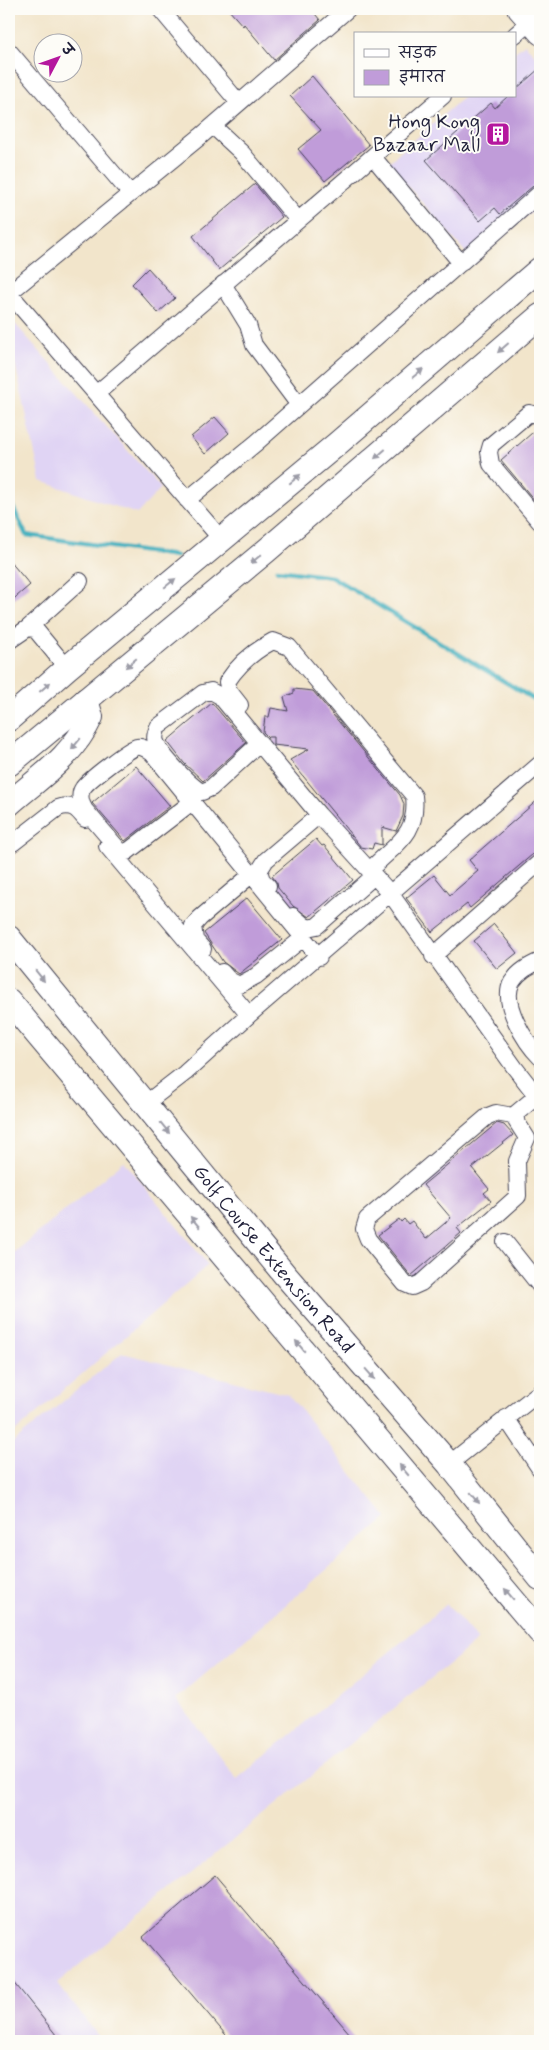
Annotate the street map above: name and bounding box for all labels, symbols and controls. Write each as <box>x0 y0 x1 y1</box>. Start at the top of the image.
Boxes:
north arrow <box>32 32 82 82</box>
legend <box>354 32 516 98</box>
text: उ <box>56 39 78 61</box>
text: सड़क <box>398 44 437 64</box>
text: इमारत <box>399 68 446 88</box>
place label: Hong Kong Bazaar Mall <box>373 109 480 159</box>
building icon: Hong Kong Bazaar Mall <box>485 121 511 147</box>
one-way arrow <box>498 342 510 354</box>
one-way arrow <box>412 367 424 379</box>
one-way arrow <box>374 448 386 459</box>
one-way arrow <box>289 474 301 485</box>
one-way arrow <box>250 554 263 565</box>
one-way arrow <box>164 578 177 589</box>
one-way arrow <box>125 657 138 668</box>
one-way arrow <box>39 681 51 693</box>
one-way arrow <box>70 737 81 750</box>
one-way arrow <box>34 969 45 982</box>
one-way arrow <box>160 1122 171 1135</box>
street label: Golf Course Extension Road <box>187 1159 361 1359</box>
one-way arrow <box>189 1215 200 1228</box>
one-way arrow <box>294 1339 305 1352</box>
one-way arrow <box>365 1367 376 1380</box>
one-way arrow <box>399 1464 410 1477</box>
one-way arrow <box>470 1491 481 1504</box>
one-way arrow <box>503 1588 514 1601</box>

